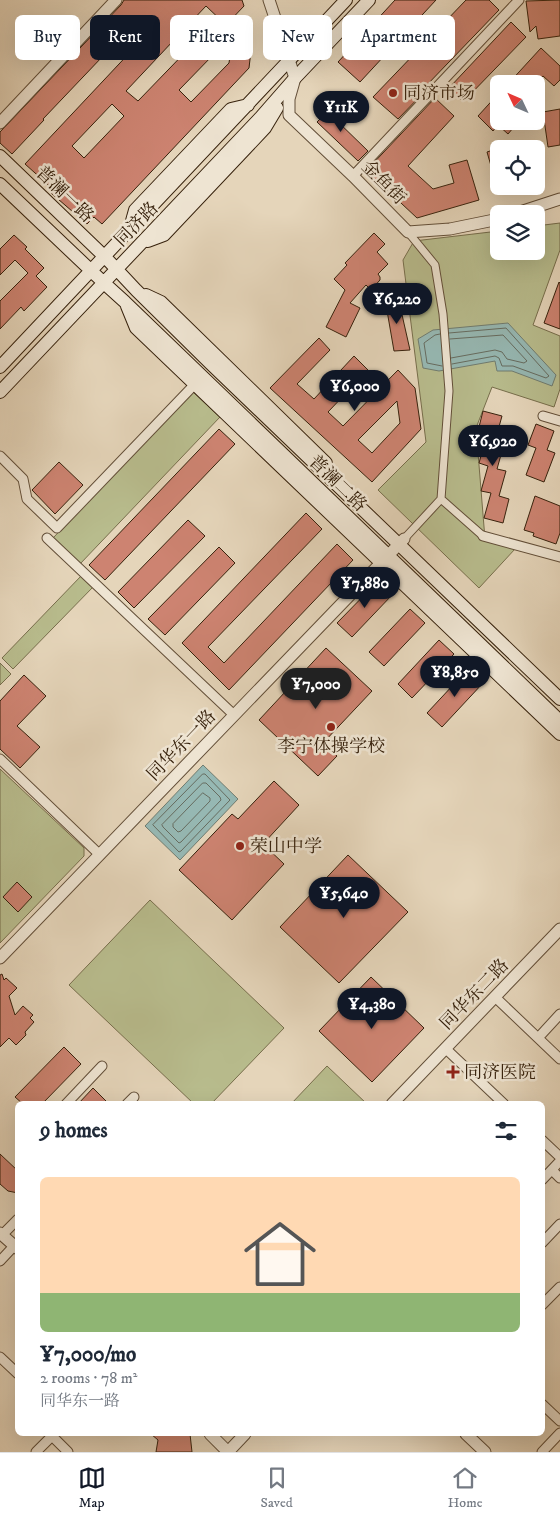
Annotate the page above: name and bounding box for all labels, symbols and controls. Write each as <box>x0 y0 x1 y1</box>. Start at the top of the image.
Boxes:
chip: Buy <box>15 15 80 60</box>
chip: Rent <box>90 15 160 60</box>
chip: Filters <box>170 15 253 60</box>
chip: New <box>263 15 332 60</box>
chip: Apartment <box>342 15 455 60</box>
north arrow <box>490 75 545 130</box>
map controls <box>490 75 545 260</box>
place label: 同济市场 <box>403 83 475 105</box>
marker: 同济市场 <box>387 87 399 99</box>
pin: ¥11K <box>311 90 371 133</box>
text: ¥11K <box>324 97 358 117</box>
button: locate <box>490 140 545 195</box>
street label: 金鱼街 <box>356 156 410 210</box>
street label: 普澜一路 <box>31 162 98 228</box>
street label: 同济路 <box>110 198 163 252</box>
button: layers <box>490 205 545 260</box>
pin: ¥6,220 <box>356 282 438 325</box>
text: ¥6,220 <box>373 289 421 309</box>
pin: ¥6,000 <box>314 370 396 412</box>
text: ¥6,000 <box>330 376 380 396</box>
pin: ¥6,920 <box>452 424 534 467</box>
text: ¥6,920 <box>469 431 517 451</box>
street label: 普澜二路 <box>304 451 371 517</box>
pin: ¥7,880 <box>324 566 406 609</box>
text: ¥7,880 <box>341 573 389 593</box>
pin: ¥8,850 <box>414 656 496 698</box>
text: ¥8,850 <box>431 662 479 682</box>
pin: ¥7,000 <box>275 668 357 710</box>
text: ¥7,000 <box>291 674 341 694</box>
street label: 同华东一路 <box>143 706 221 786</box>
marker: 李宁体操学校 <box>325 721 337 733</box>
place label: 李宁体操学校 <box>277 736 385 758</box>
place label: 荣山中学 <box>250 836 322 858</box>
marker: 荣山中学 <box>234 840 246 852</box>
pin: ¥5,640 <box>303 876 385 919</box>
text: ¥5,640 <box>320 883 368 903</box>
street label: 同华东二路 <box>436 955 514 1035</box>
pin: ¥4,380 <box>331 988 413 1030</box>
text: ¥4,380 <box>348 994 396 1014</box>
place label: 同济医院 <box>464 1062 536 1084</box>
marker: 同济医院 <box>446 1065 460 1079</box>
icon: filters <box>492 1117 520 1145</box>
text: 9 homes <box>40 1118 108 1144</box>
icon: home <box>235 1209 325 1299</box>
text: ¥7,000/mo <box>40 1342 136 1368</box>
text: 2 rooms · 78 m² <box>40 1368 137 1388</box>
text: 同华东一路 <box>40 1391 120 1411</box>
tab: Map <box>78 1464 106 1512</box>
tab: Saved <box>261 1464 293 1512</box>
tab: Home <box>448 1464 482 1512</box>

